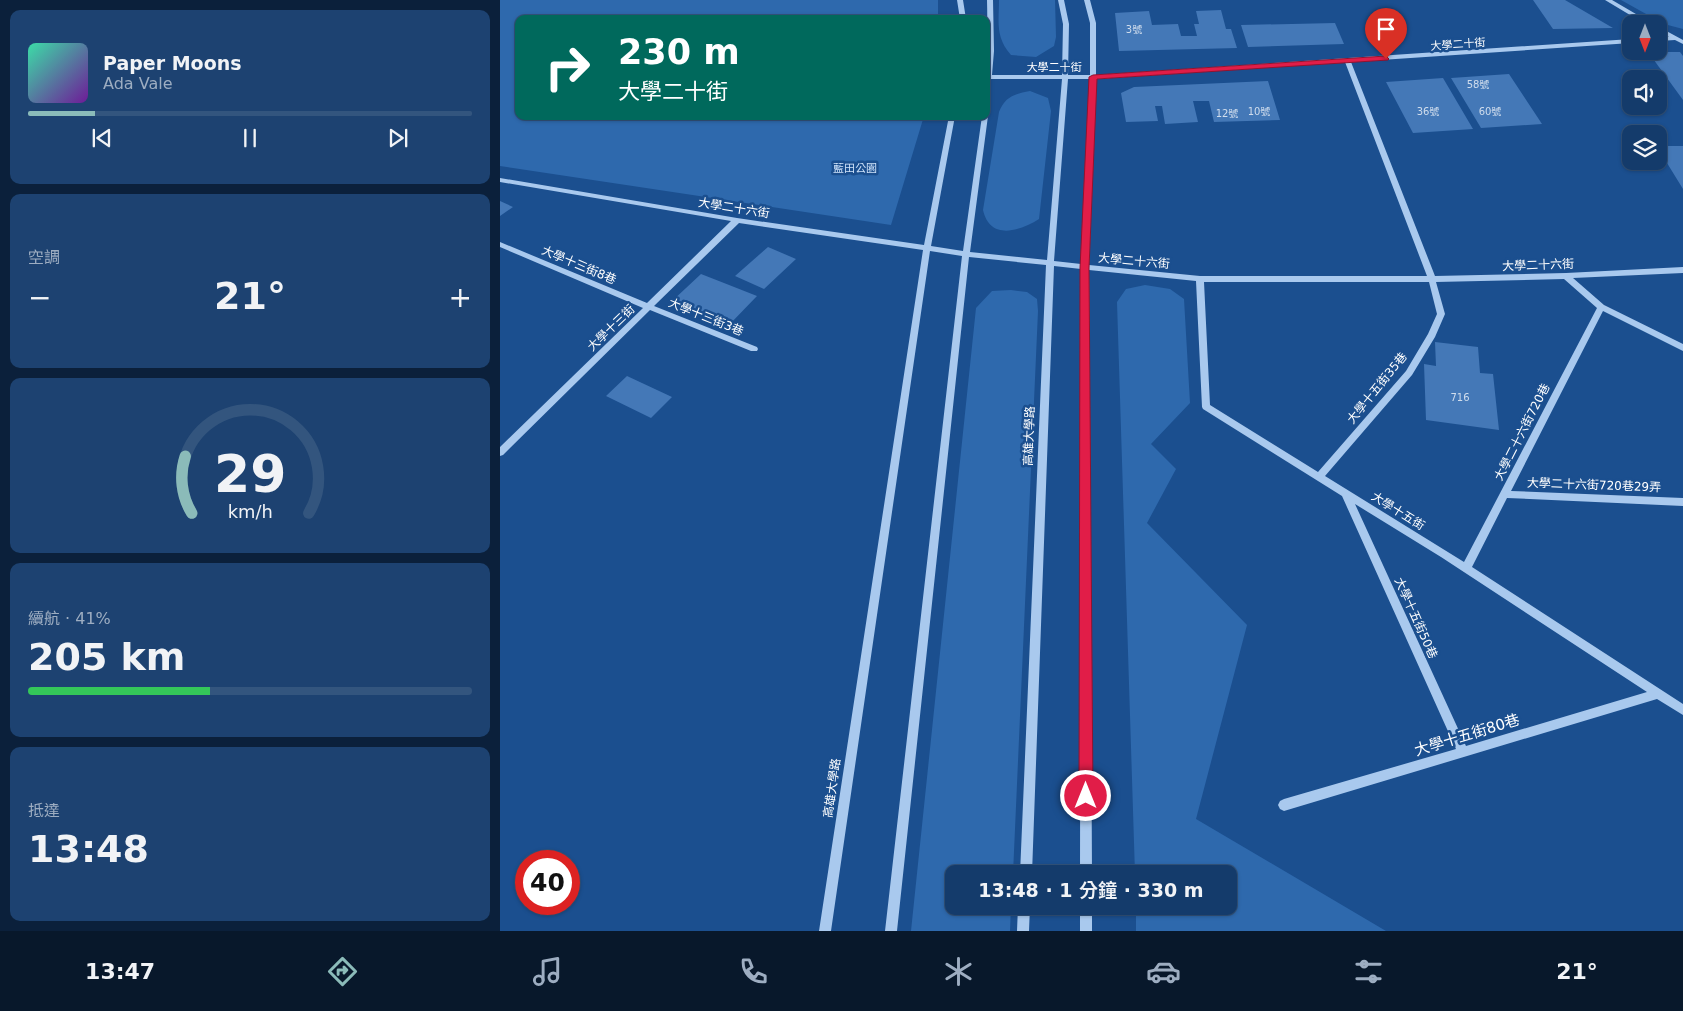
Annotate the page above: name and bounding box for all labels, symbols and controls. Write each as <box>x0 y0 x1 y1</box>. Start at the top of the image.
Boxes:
pin <box>1365 8 1407 59</box>
icon: arrive <box>1372 15 1400 43</box>
north arrow <box>1622 15 1668 60</box>
map controls <box>1622 15 1667 170</box>
house number: 3號 <box>1126 24 1142 35</box>
text: 230 m <box>618 32 740 72</box>
icon: right <box>535 35 600 100</box>
street label: 大學二十街 <box>1430 36 1486 53</box>
text: Paper Moons <box>103 52 242 74</box>
street label: 大學二十街 <box>1027 61 1082 74</box>
button: sound <box>1622 70 1667 115</box>
text: Ada Vale <box>103 74 173 93</box>
text: 大學二十街 <box>618 79 728 104</box>
house number: 58號 <box>1467 79 1489 90</box>
house number: 10號 <box>1248 106 1270 117</box>
house number: 36號 <box>1417 106 1439 117</box>
house number: 60號 <box>1479 106 1501 117</box>
house number: 12號 <box>1216 108 1238 119</box>
icon: previous <box>88 124 116 152</box>
icon: pause <box>236 124 264 152</box>
icon: next <box>384 124 412 152</box>
button: layers <box>1622 125 1667 170</box>
park label: 藍田公園 <box>833 162 877 175</box>
street label: 大學二十六街 <box>697 195 771 221</box>
street label: 大學十三街8巷 <box>540 243 618 287</box>
text: 空調 <box>28 248 60 267</box>
street label: 大學二十六街 <box>1098 251 1170 271</box>
street label: 大學二十六街 <box>1502 257 1574 273</box>
text: 21° <box>214 274 286 318</box>
text: − <box>28 281 51 314</box>
text: + <box>449 281 472 314</box>
street label: 大學十三街3巷 <box>666 296 746 338</box>
street label: 大學十三街 <box>585 302 637 354</box>
street label: 大學十五街35巷 <box>1344 350 1410 426</box>
street label: 大學二十六街720巷 <box>1491 381 1553 483</box>
house number: 716 <box>1450 392 1470 403</box>
street label: 高雄大學路 <box>1021 406 1037 466</box>
text: 29 <box>214 444 286 504</box>
street label: 大學二十六街720巷29弄 <box>1527 476 1661 494</box>
street label: 大學十五街 <box>1369 489 1427 533</box>
text: km/h <box>227 501 273 522</box>
street label: 大學十五街50巷 <box>1392 575 1440 661</box>
text: 續航 · 41% <box>28 609 111 628</box>
text: 205 km <box>28 635 185 679</box>
street label: 大學十五街80巷 <box>1412 710 1522 760</box>
street label: 高雄大學路 <box>821 757 843 819</box>
position arrow <box>1059 769 1111 821</box>
text: 抵達 <box>28 801 60 820</box>
text: 13:48 <box>28 827 149 871</box>
speed limit sign: 40 <box>515 850 580 915</box>
text: 13:48 · 1 分鐘 · 330 m <box>978 879 1204 901</box>
icon: directions <box>325 954 360 989</box>
icon: music <box>530 954 565 989</box>
icon: phone <box>736 954 771 989</box>
icon: climate <box>941 954 976 989</box>
icon: car <box>1146 954 1181 989</box>
icon: filters <box>1351 954 1386 989</box>
text: 13:47 <box>85 959 155 984</box>
text: 21° <box>1556 959 1598 984</box>

